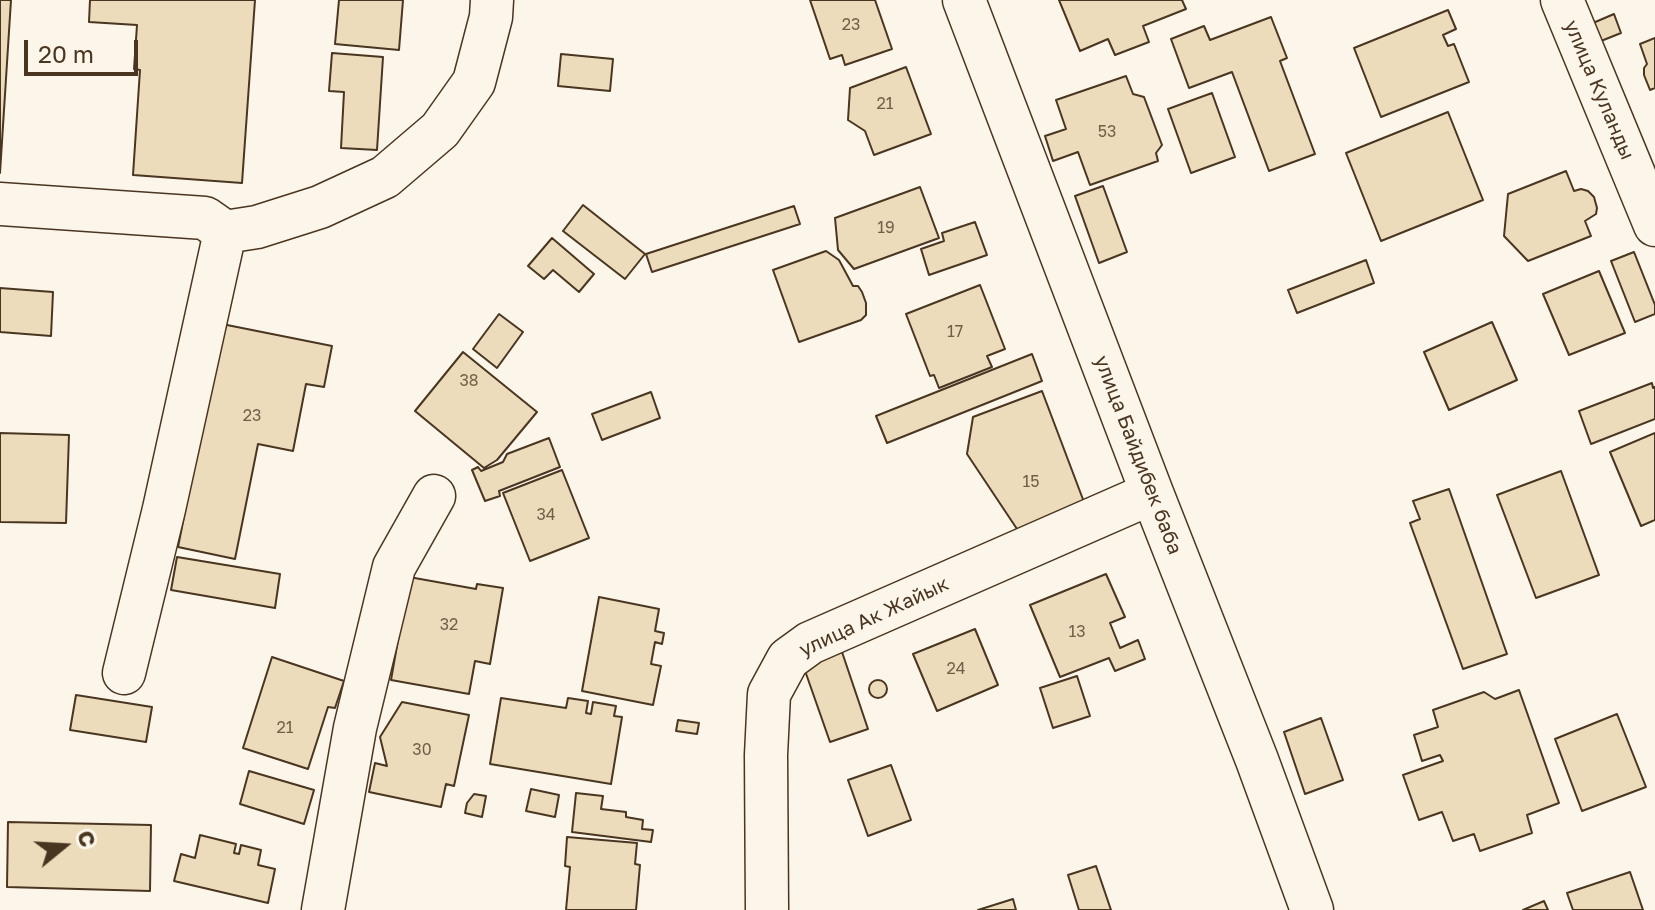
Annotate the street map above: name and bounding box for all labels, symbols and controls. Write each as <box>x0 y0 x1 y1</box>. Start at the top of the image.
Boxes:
house number: 23 <box>842 15 860 35</box>
street label: улица Куланды <box>1559 17 1639 163</box>
scale bar <box>28 24 142 74</box>
text: 20 m <box>38 39 94 68</box>
house number: 21 <box>876 94 894 114</box>
house number: 53 <box>1098 122 1116 142</box>
house number: 19 <box>877 218 895 238</box>
house number: 17 <box>947 322 963 342</box>
street label: улица Байдибек баба <box>1089 352 1187 558</box>
house number: 38 <box>459 371 479 391</box>
house number: 23 <box>243 406 261 426</box>
house number: 15 <box>1022 472 1040 492</box>
house number: 34 <box>536 505 556 525</box>
street label: улица Ак Жайык <box>795 572 953 662</box>
house number: 32 <box>440 615 458 635</box>
house number: 13 <box>1068 622 1086 642</box>
house number: 24 <box>946 659 966 679</box>
house number: 21 <box>276 718 294 738</box>
house number: 30 <box>412 740 432 760</box>
north arrow <box>24 806 104 886</box>
text: С <box>72 827 103 850</box>

